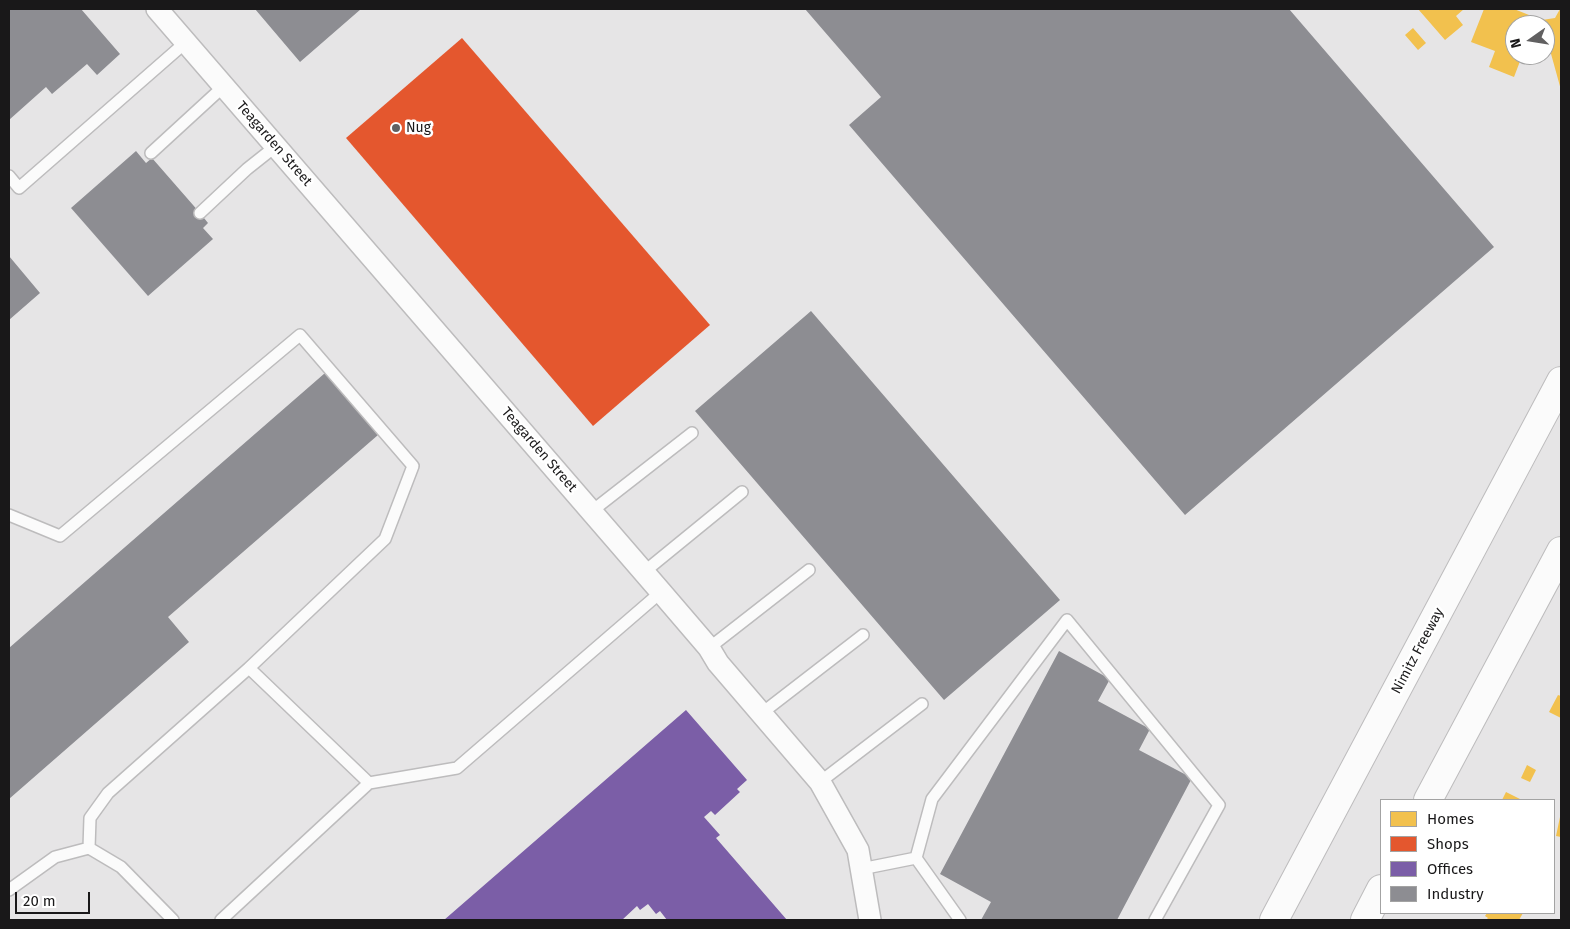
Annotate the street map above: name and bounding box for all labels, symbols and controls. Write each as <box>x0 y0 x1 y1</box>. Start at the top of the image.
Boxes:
north arrow <box>1505 15 1555 65</box>
text: N <box>1507 37 1525 50</box>
street label: Teagarden Street <box>233 98 315 190</box>
place label: Nug <box>406 120 431 136</box>
marker: Nug <box>390 122 402 134</box>
street label: Teagarden Street <box>498 404 580 496</box>
street label: Nimitz Freeway <box>1388 605 1448 697</box>
legend <box>1380 799 1555 914</box>
text: Homes <box>1427 810 1474 828</box>
text: Shops <box>1427 835 1469 853</box>
text: Offices <box>1427 860 1473 878</box>
scale bar <box>18 882 92 914</box>
text: Industry <box>1427 885 1484 903</box>
text: 20 m <box>23 892 56 910</box>

